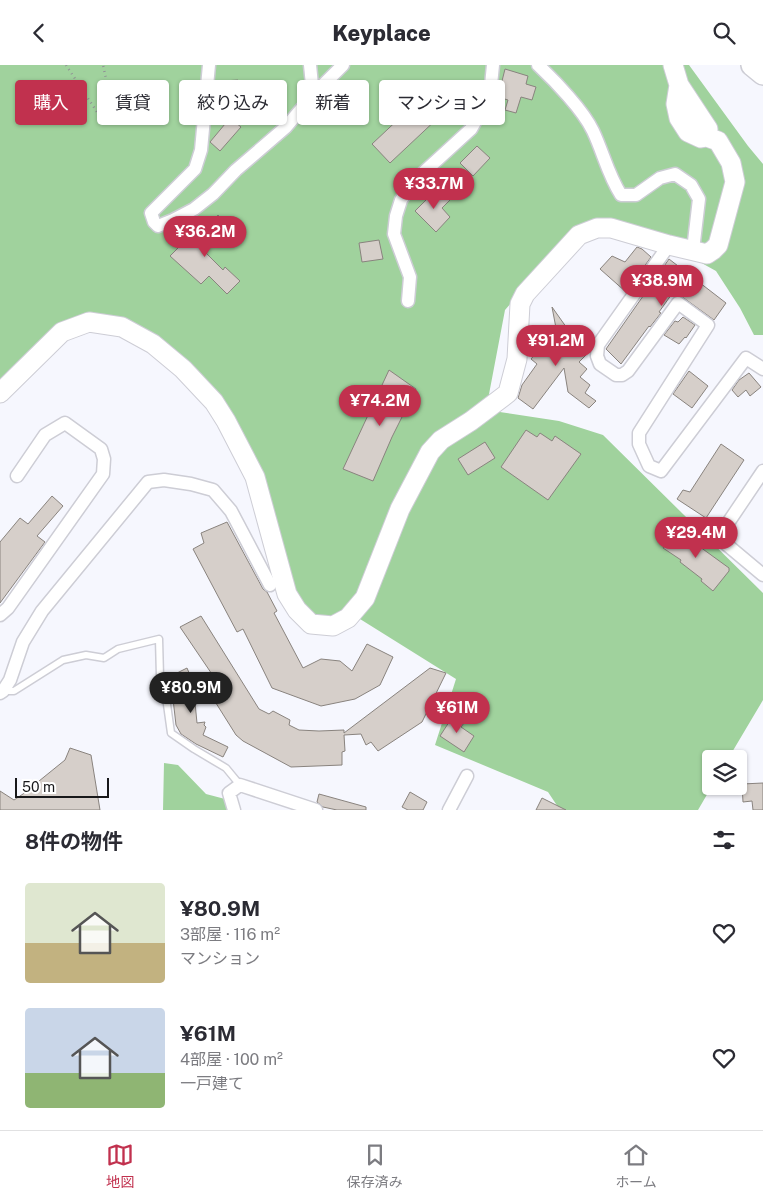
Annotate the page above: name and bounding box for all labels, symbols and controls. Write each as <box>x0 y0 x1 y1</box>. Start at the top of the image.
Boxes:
icon: back <box>25 19 53 47</box>
icon: search <box>710 19 738 47</box>
text: Keyplace <box>332 20 431 46</box>
chip: 購入 <box>15 80 87 125</box>
chip: 賃貸 <box>97 80 169 125</box>
chip: 絞り込み <box>179 80 287 125</box>
chip: 新着 <box>297 80 369 125</box>
chip: マンション <box>379 80 505 125</box>
pin: ¥33.7M <box>393 167 475 210</box>
text: ¥33.7M <box>404 174 464 193</box>
pin: ¥36.2M <box>164 215 246 258</box>
text: ¥36.2M <box>174 222 236 241</box>
pin: ¥38.9M <box>621 265 703 307</box>
text: ¥38.9M <box>631 271 693 290</box>
pin: ¥91.2M <box>515 325 597 367</box>
text: ¥91.2M <box>527 331 585 350</box>
pin: ¥74.2M <box>339 385 421 427</box>
text: ¥74.2M <box>350 391 410 410</box>
pin: ¥29.4M <box>655 517 737 559</box>
text: ¥29.4M <box>666 523 726 542</box>
pin: ¥80.9M <box>150 671 232 714</box>
text: ¥80.9M <box>160 678 222 697</box>
pin: ¥61M <box>427 691 487 734</box>
text: ¥61M <box>436 698 478 717</box>
map controls <box>702 750 747 795</box>
button: layers <box>702 750 747 795</box>
scale bar <box>15 775 109 798</box>
text: 50 m <box>22 779 55 795</box>
icon: filters <box>710 826 738 854</box>
text: 8件の物件 <box>25 829 123 854</box>
text: ¥80.9M <box>180 896 260 921</box>
icon: home <box>65 903 125 963</box>
icon: heart <box>710 919 738 947</box>
text: 3部屋 · 116 m² <box>180 925 280 944</box>
text: マンション <box>180 949 260 968</box>
text: ¥61M <box>180 1021 236 1046</box>
icon: home <box>65 1028 125 1088</box>
icon: heart <box>710 1044 738 1072</box>
text: 4部屋 · 100 m² <box>180 1050 283 1069</box>
text: 一戸建て <box>180 1074 244 1093</box>
tab: 地図 <box>106 1141 134 1191</box>
tab: 保存済み <box>347 1141 403 1191</box>
tab: ホーム <box>615 1141 657 1191</box>

